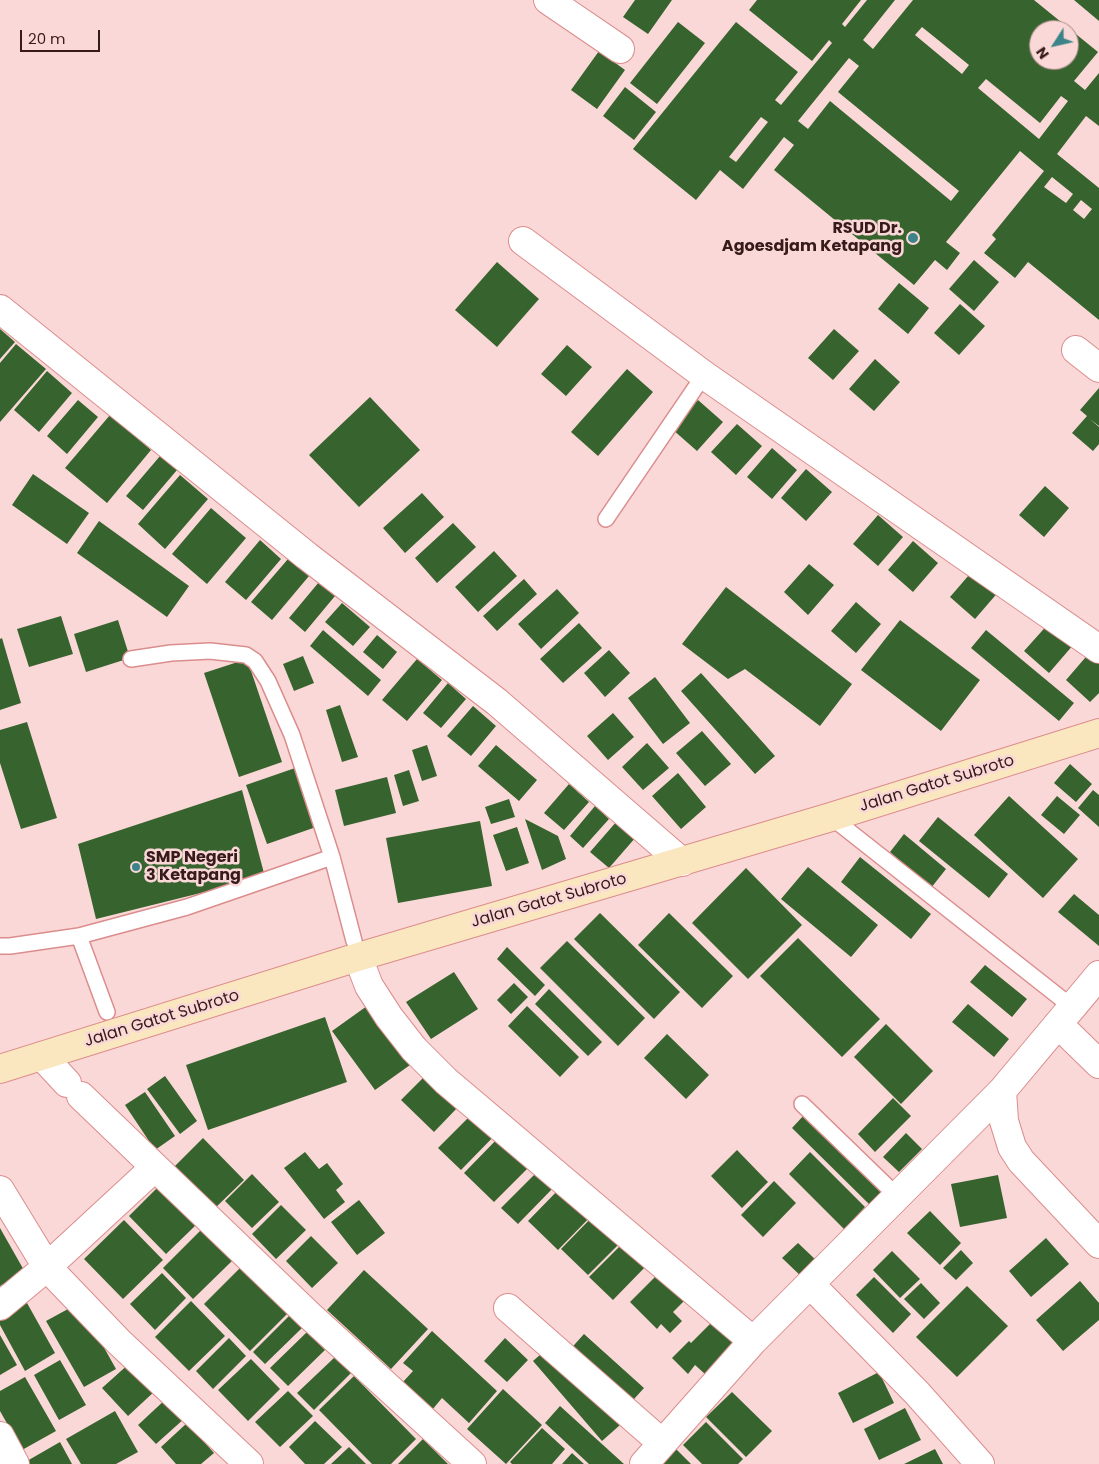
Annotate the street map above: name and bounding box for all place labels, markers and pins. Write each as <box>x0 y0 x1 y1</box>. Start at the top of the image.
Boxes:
place label: RSUD Dr. Agoesdjam Ketapang <box>722 219 902 257</box>
marker: RSUD Dr. Agoesdjam Ketapang <box>906 231 920 245</box>
place label: SMP Negeri 3 Ketapang <box>146 848 241 886</box>
marker: SMP Negeri 3 Ketapang <box>130 861 142 873</box>

